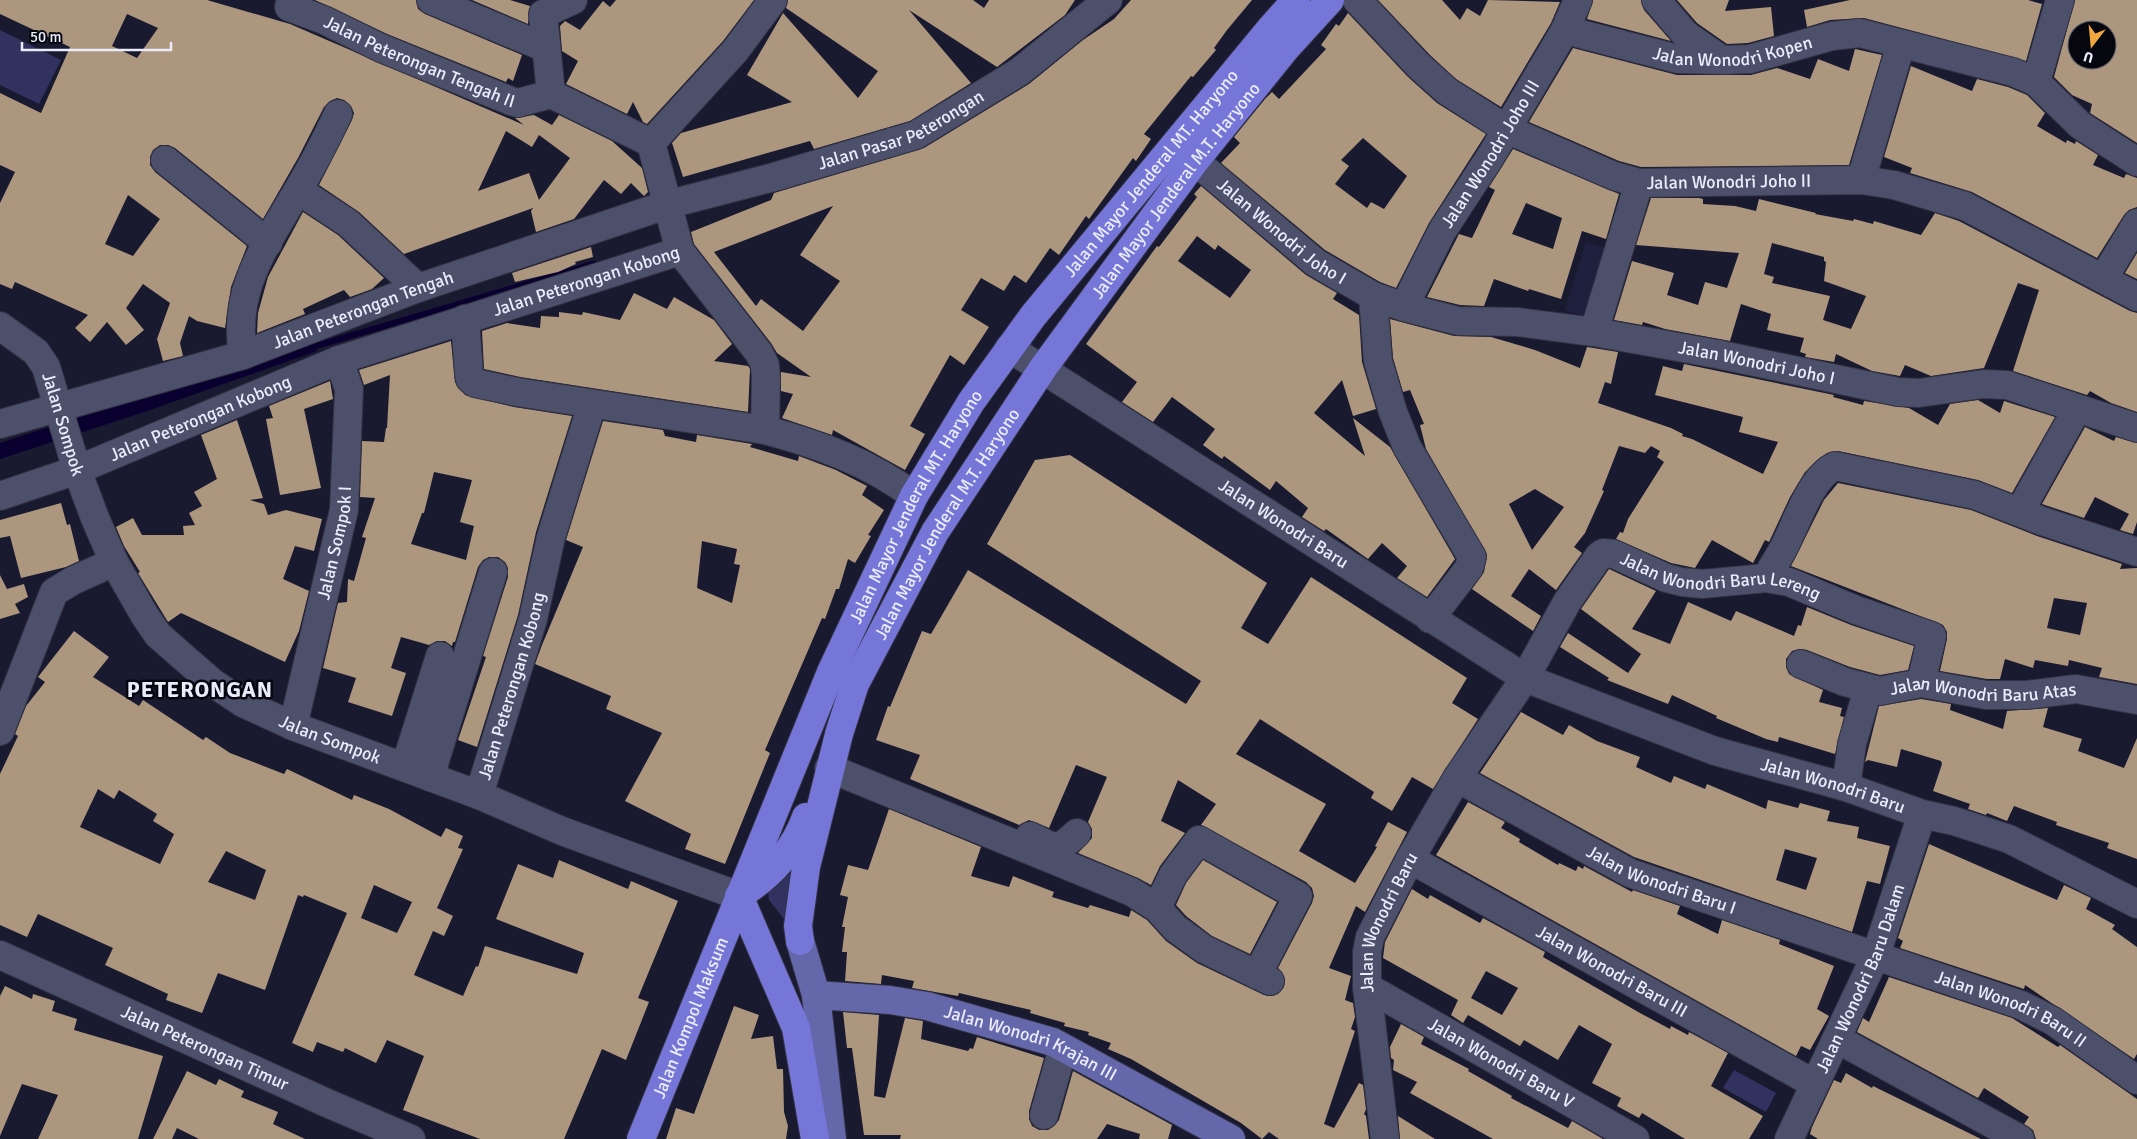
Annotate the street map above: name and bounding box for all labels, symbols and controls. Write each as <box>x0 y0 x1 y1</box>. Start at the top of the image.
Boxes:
street label: Jalan Peterongan Tengah II <box>320 11 517 113</box>
scale bar <box>22 20 171 52</box>
north arrow <box>2067 20 2117 70</box>
text: 50 m <box>30 28 61 46</box>
street label: Jalan Wonodri Kopen <box>1651 31 1815 71</box>
text: U <box>2082 48 2095 66</box>
street label: Jalan Mayor Jenderal MT. Haryono <box>1059 65 1243 281</box>
street label: Jalan Wonodri Joho III <box>1436 76 1544 232</box>
street label: Jalan Mayor Jenderal M.T. Haryono <box>1087 78 1265 303</box>
street label: Jalan Pasar Peterongan <box>815 85 988 174</box>
street label: Jalan Wonodri Joho II <box>1646 170 1811 194</box>
street label: Jalan Wonodri Joho I <box>1213 173 1350 289</box>
street label: Jalan Peterongan Kobong <box>490 241 682 321</box>
street label: Jalan Peterongan Tengah <box>270 266 456 354</box>
street label: Jalan Wonodri Joho I <box>1677 336 1837 389</box>
street label: Jalan Sompok <box>37 370 89 479</box>
street label: Jalan Peterongan Kobong <box>106 370 294 466</box>
street label: Jalan Mayor Jenderal MT. Haryono <box>844 385 987 627</box>
street label: Jalan Mayor Jenderal M.T. Haryono <box>869 404 1025 643</box>
street label: Jalan Wonodri Baru <box>1215 474 1353 573</box>
street label: Jalan Sompok I <box>312 486 356 602</box>
street label: Jalan Wonodri Baru Lereng <box>1617 547 1824 605</box>
street label: Jalan Peterongan Kobong <box>473 590 550 782</box>
street label: Jalan Wonodri Baru Atas <box>1888 672 2078 706</box>
district label: PETERONGAN <box>127 676 273 703</box>
street label: Jalan Sompok <box>276 710 384 769</box>
street label: Jalan Wonodri Baru <box>1758 753 1908 818</box>
street label: Jalan Wonodri Baru I <box>1583 840 1739 919</box>
street label: Jalan Wonodri Baru <box>1356 848 1423 994</box>
street label: Jalan Wonodri Baru Dalam <box>1811 881 1909 1077</box>
street label: Jalan Wonodri Baru III <box>1532 920 1692 1022</box>
street label: Jalan Kompol Maksum <box>648 934 733 1102</box>
street label: Jalan Wonodri Baru II <box>1932 966 2091 1052</box>
street label: Jalan Peterongan Timur <box>118 1000 293 1095</box>
street label: Jalan Wonodri Krajan III <box>942 1000 1121 1086</box>
street label: Jalan Wonodri Baru V <box>1424 1013 1578 1113</box>

